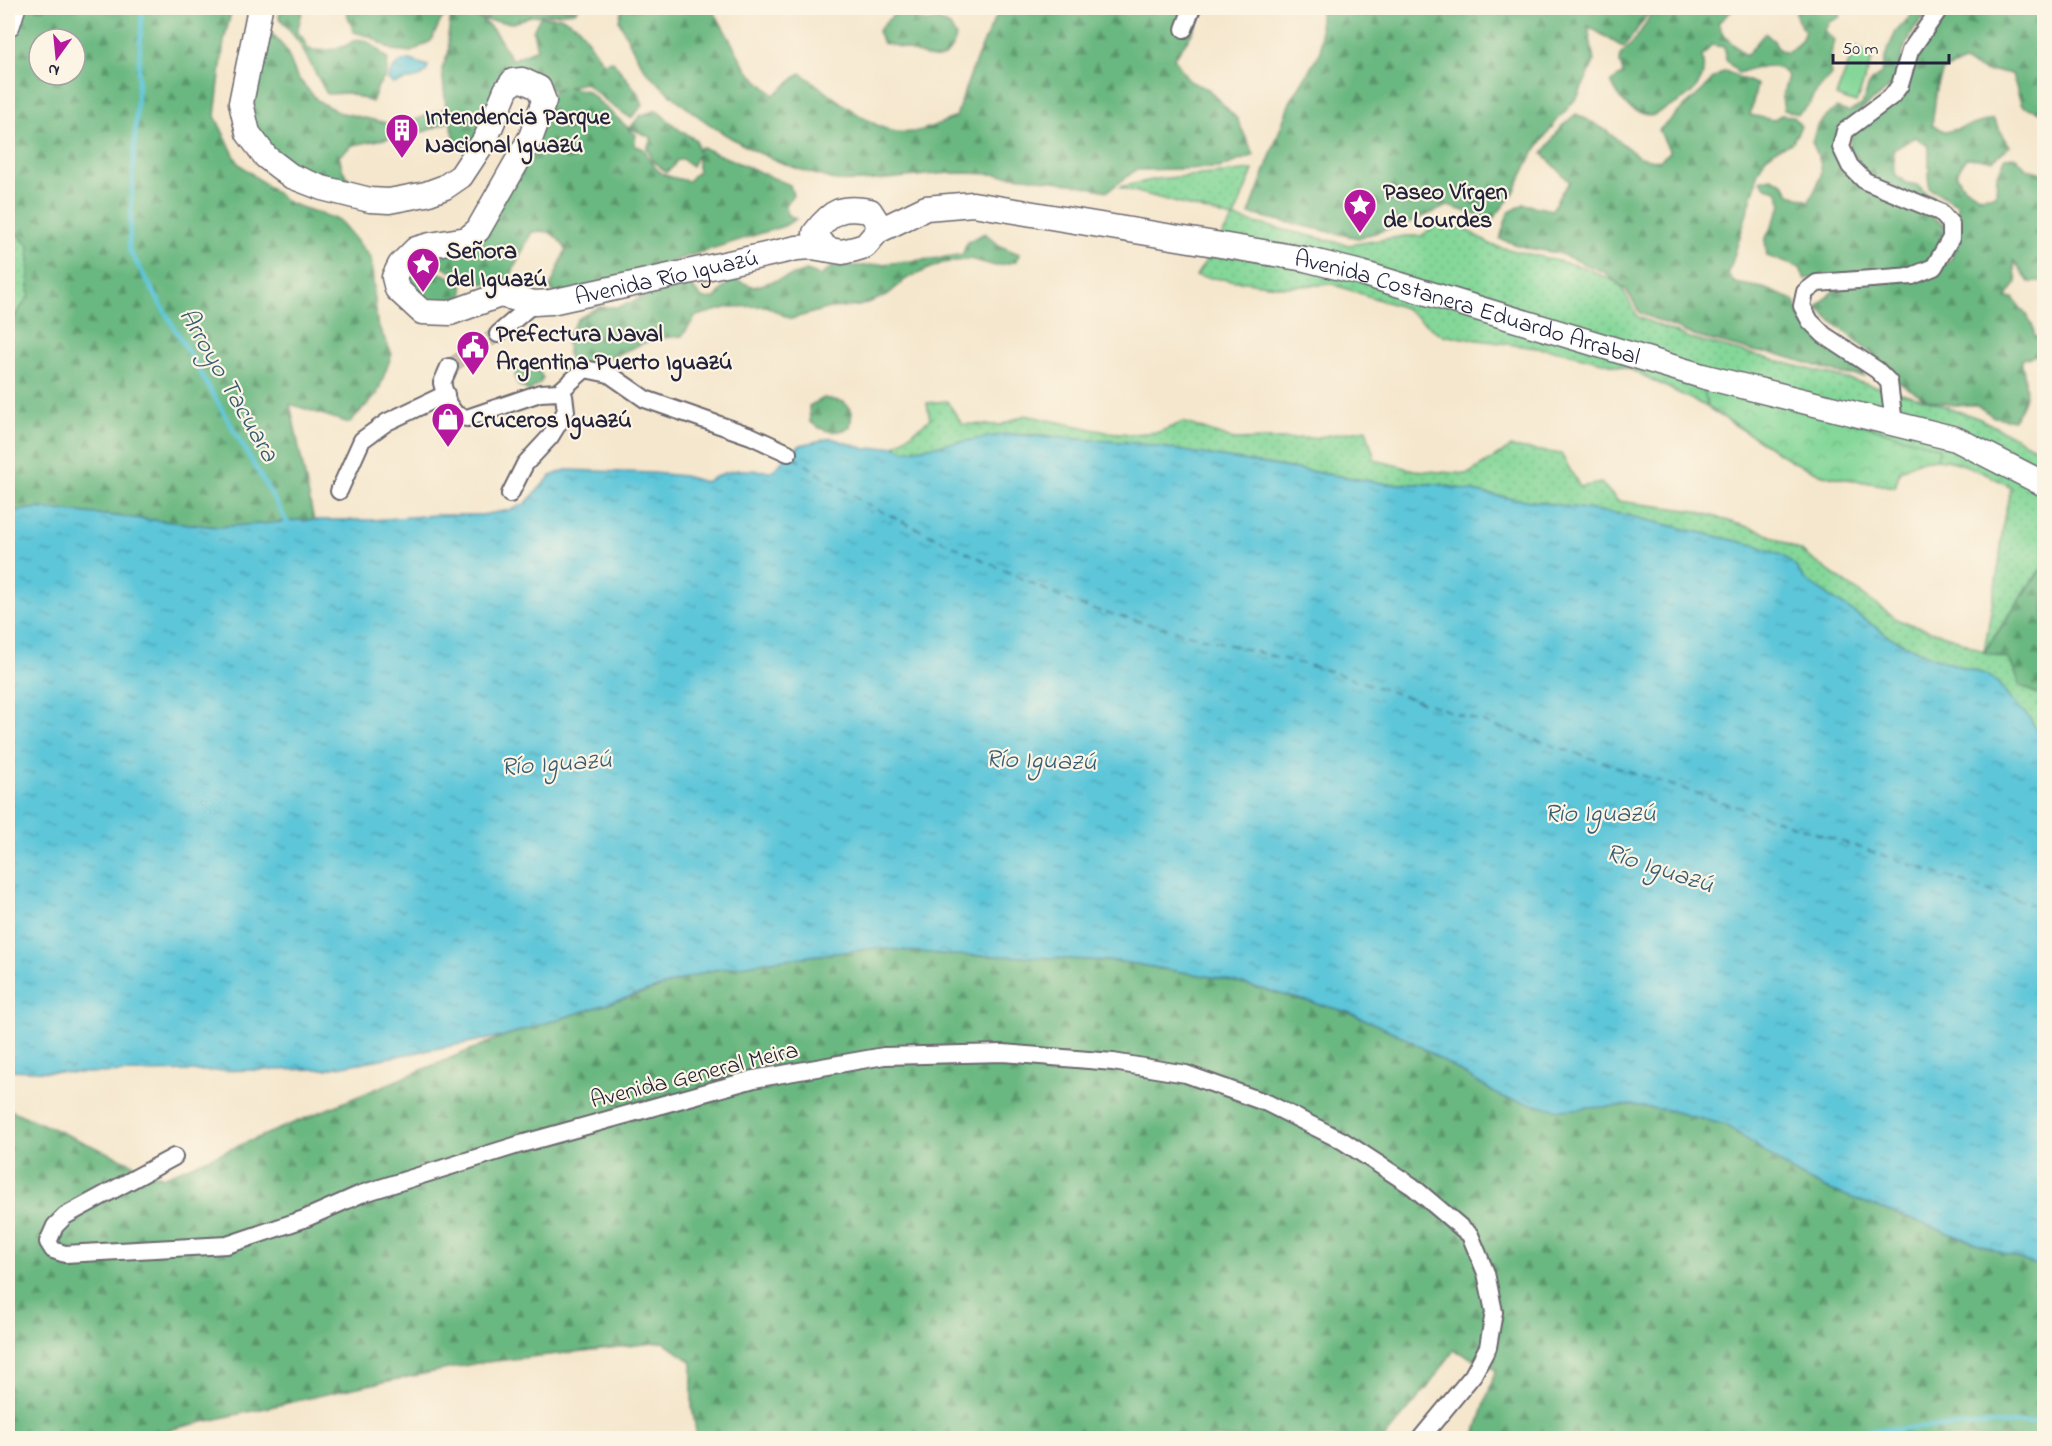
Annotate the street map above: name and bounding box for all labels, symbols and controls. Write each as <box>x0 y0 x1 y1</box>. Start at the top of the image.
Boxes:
north arrow <box>27 27 87 87</box>
scale bar <box>1833 27 1948 65</box>
text: 50 m <box>1842 37 1879 63</box>
text: N <box>45 57 62 83</box>
place label: Intendencia Parque Nacional Iguazú <box>425 101 612 165</box>
building icon: Intendencia Parque Nacional Iguazú <box>384 112 420 159</box>
place label: Paseo Vírgen de Lourdes <box>1383 176 1508 239</box>
place icon: Paseo Vírgen de Lourdes <box>1342 187 1378 234</box>
place label: Señora del Iguazú <box>446 235 547 299</box>
street label: Avenida Río Iguazú <box>572 242 762 316</box>
street label: Avenida Costanera Eduardo Arrabal <box>1292 243 1644 376</box>
place icon: Señora del Iguazú <box>405 246 441 293</box>
water label: Arroyo Tacuara <box>168 301 287 470</box>
place label: Prefectura Naval Argentina Puerto Iguazú <box>496 318 733 382</box>
public building icon: Prefectura Naval Argentina Puerto Iguazú <box>455 329 491 376</box>
shop icon: Cruceros Iguazú <box>430 401 466 448</box>
place label: Cruceros Iguazú <box>471 404 632 440</box>
water label: Río Iguazú <box>985 741 1097 783</box>
water label: Río Iguazú <box>499 742 613 788</box>
water label: Rio Iguazú <box>1544 796 1656 834</box>
water label: Río Iguazú <box>1600 835 1718 905</box>
street label: Avenida General Meira <box>587 1034 802 1119</box>

